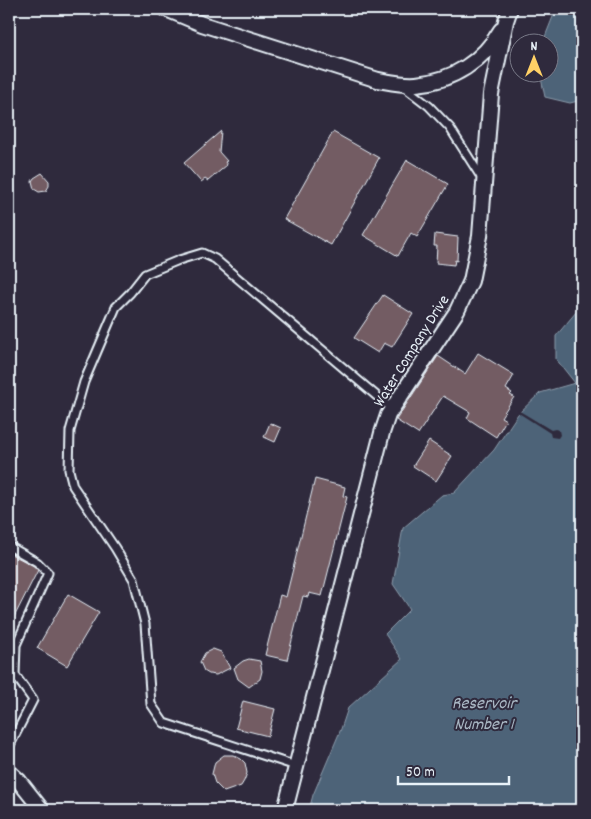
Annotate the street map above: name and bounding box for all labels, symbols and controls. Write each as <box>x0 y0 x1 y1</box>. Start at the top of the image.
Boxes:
north arrow <box>508 32 558 82</box>
text: N <box>531 37 538 57</box>
street label: Water Company Drive <box>368 291 456 412</box>
water label: Reservoir Number 1 <box>452 692 518 738</box>
scale bar <box>398 754 510 786</box>
text: 50 m <box>406 762 435 784</box>

